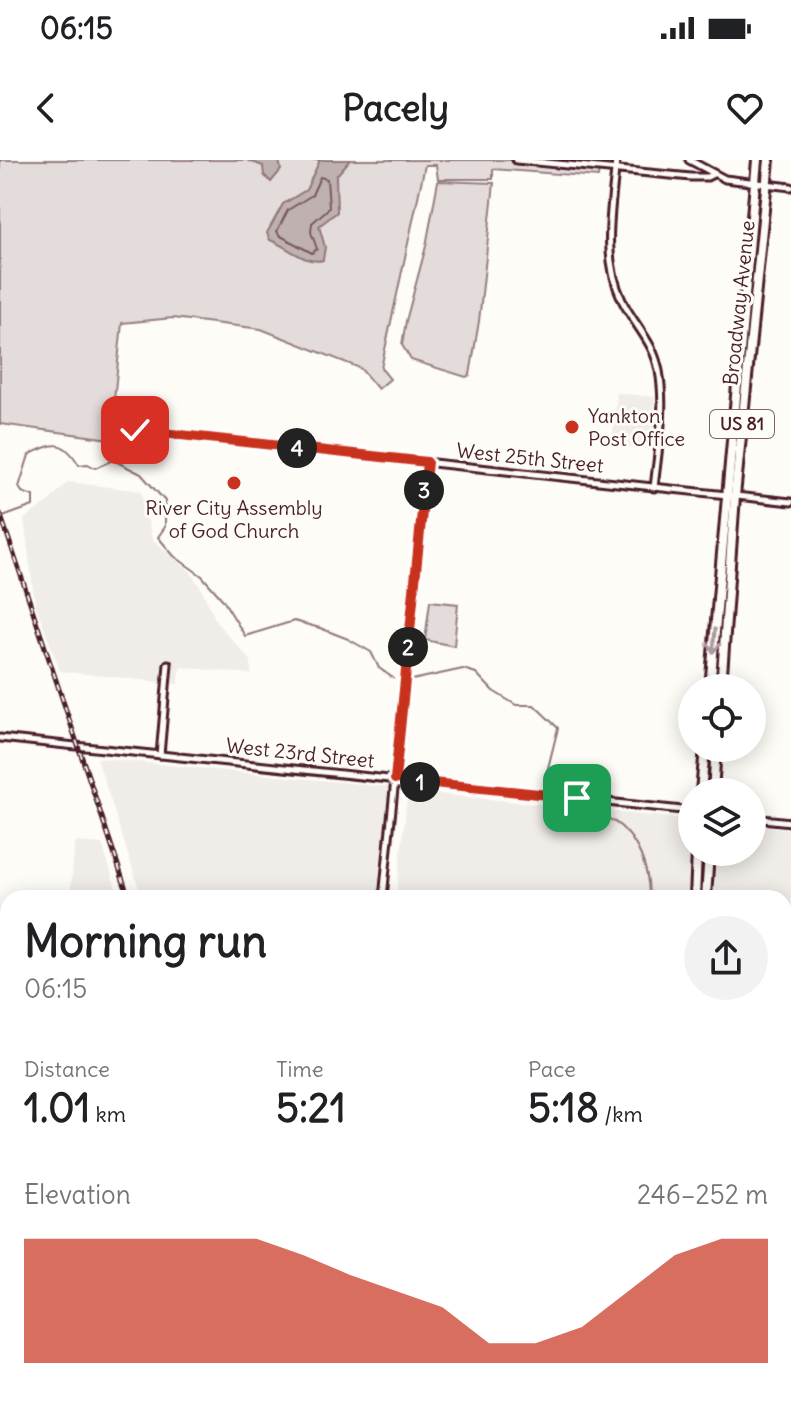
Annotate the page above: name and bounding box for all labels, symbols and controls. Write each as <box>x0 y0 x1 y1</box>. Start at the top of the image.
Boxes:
text: 06:15 <box>40 9 113 47</box>
icon: back <box>24 86 68 130</box>
text: Pacely <box>342 86 449 131</box>
icon: heart <box>723 86 767 130</box>
street label: Broadway Avenue <box>717 219 760 387</box>
pin <box>101 396 169 464</box>
place label: Yankton Post Office <box>588 403 685 451</box>
icon: check <box>113 408 157 452</box>
road number: US 81 <box>710 410 774 438</box>
marker: Yankton Post Office <box>563 418 581 436</box>
pin: 4 <box>277 428 317 468</box>
text: 4 <box>291 434 303 462</box>
street label: West 25th Street <box>455 437 605 478</box>
pin: 3 <box>404 470 444 510</box>
marker: River City Assembly of God Church <box>225 474 243 492</box>
text: 3 <box>418 476 430 504</box>
place label: River City Assembly of God Church <box>145 495 323 543</box>
pin: 2 <box>388 627 428 667</box>
one-way arrow <box>706 627 721 654</box>
text: 2 <box>402 633 414 661</box>
map controls <box>678 674 766 866</box>
button: locate <box>678 674 766 762</box>
street label: West 23rd Street <box>225 732 376 773</box>
pin: 1 <box>400 762 440 802</box>
pin <box>543 764 611 832</box>
text: 1 <box>416 768 424 796</box>
icon: arrive <box>555 776 599 820</box>
button: layers <box>678 778 766 866</box>
text: Morning run <box>24 914 267 969</box>
button: share <box>684 916 768 1000</box>
text: 06:15 <box>24 972 87 1005</box>
text: Distance <box>24 1055 110 1083</box>
text: Time <box>276 1055 324 1083</box>
text: Pace <box>528 1055 576 1083</box>
text: 1.01 <box>24 1083 90 1133</box>
text: 5:21 <box>276 1083 346 1133</box>
text: 5:18 <box>528 1083 599 1133</box>
text: km <box>90 1100 126 1128</box>
text: /km <box>599 1100 643 1128</box>
text: Elevation <box>24 1178 131 1211</box>
text: 246–252 m <box>637 1178 768 1211</box>

